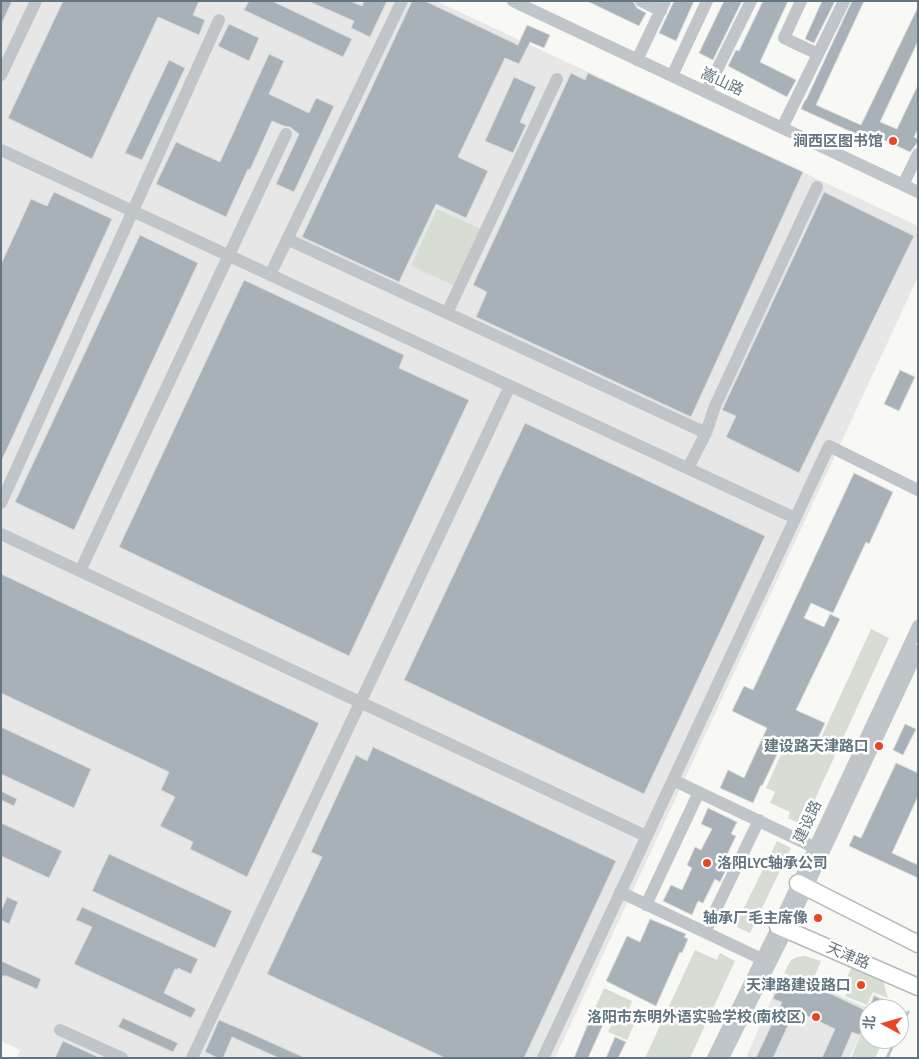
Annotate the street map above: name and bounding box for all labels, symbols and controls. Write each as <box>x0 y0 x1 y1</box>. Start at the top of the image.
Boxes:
street label: 嵩山路 <box>698 64 746 100</box>
place label: 涧西区图书馆 <box>793 132 883 150</box>
marker: 涧西区图书馆 <box>887 135 899 147</box>
place label: 建设路天津路口 <box>764 737 869 755</box>
marker: 建设路天津路口 <box>873 740 885 752</box>
street label: 建设路 <box>790 798 826 846</box>
place label: 洛阳LYC轴承公司 <box>717 854 828 872</box>
marker: 洛阳LYC轴承公司 <box>701 857 713 869</box>
place label: 轴承厂毛主席像 <box>703 909 808 927</box>
marker: 轴承厂毛主席像 <box>812 912 824 924</box>
street label: 天津路 <box>824 939 872 973</box>
place label: 天津路建设路口 <box>746 976 851 994</box>
marker: 天津路建设路口 <box>855 979 867 991</box>
north arrow <box>859 999 909 1049</box>
place label: 洛阳市东明外语实验学校(南校区) <box>587 1008 806 1026</box>
marker: 洛阳市东明外语实验学校(南校区) <box>810 1011 822 1023</box>
text: 北 <box>862 1015 878 1030</box>

